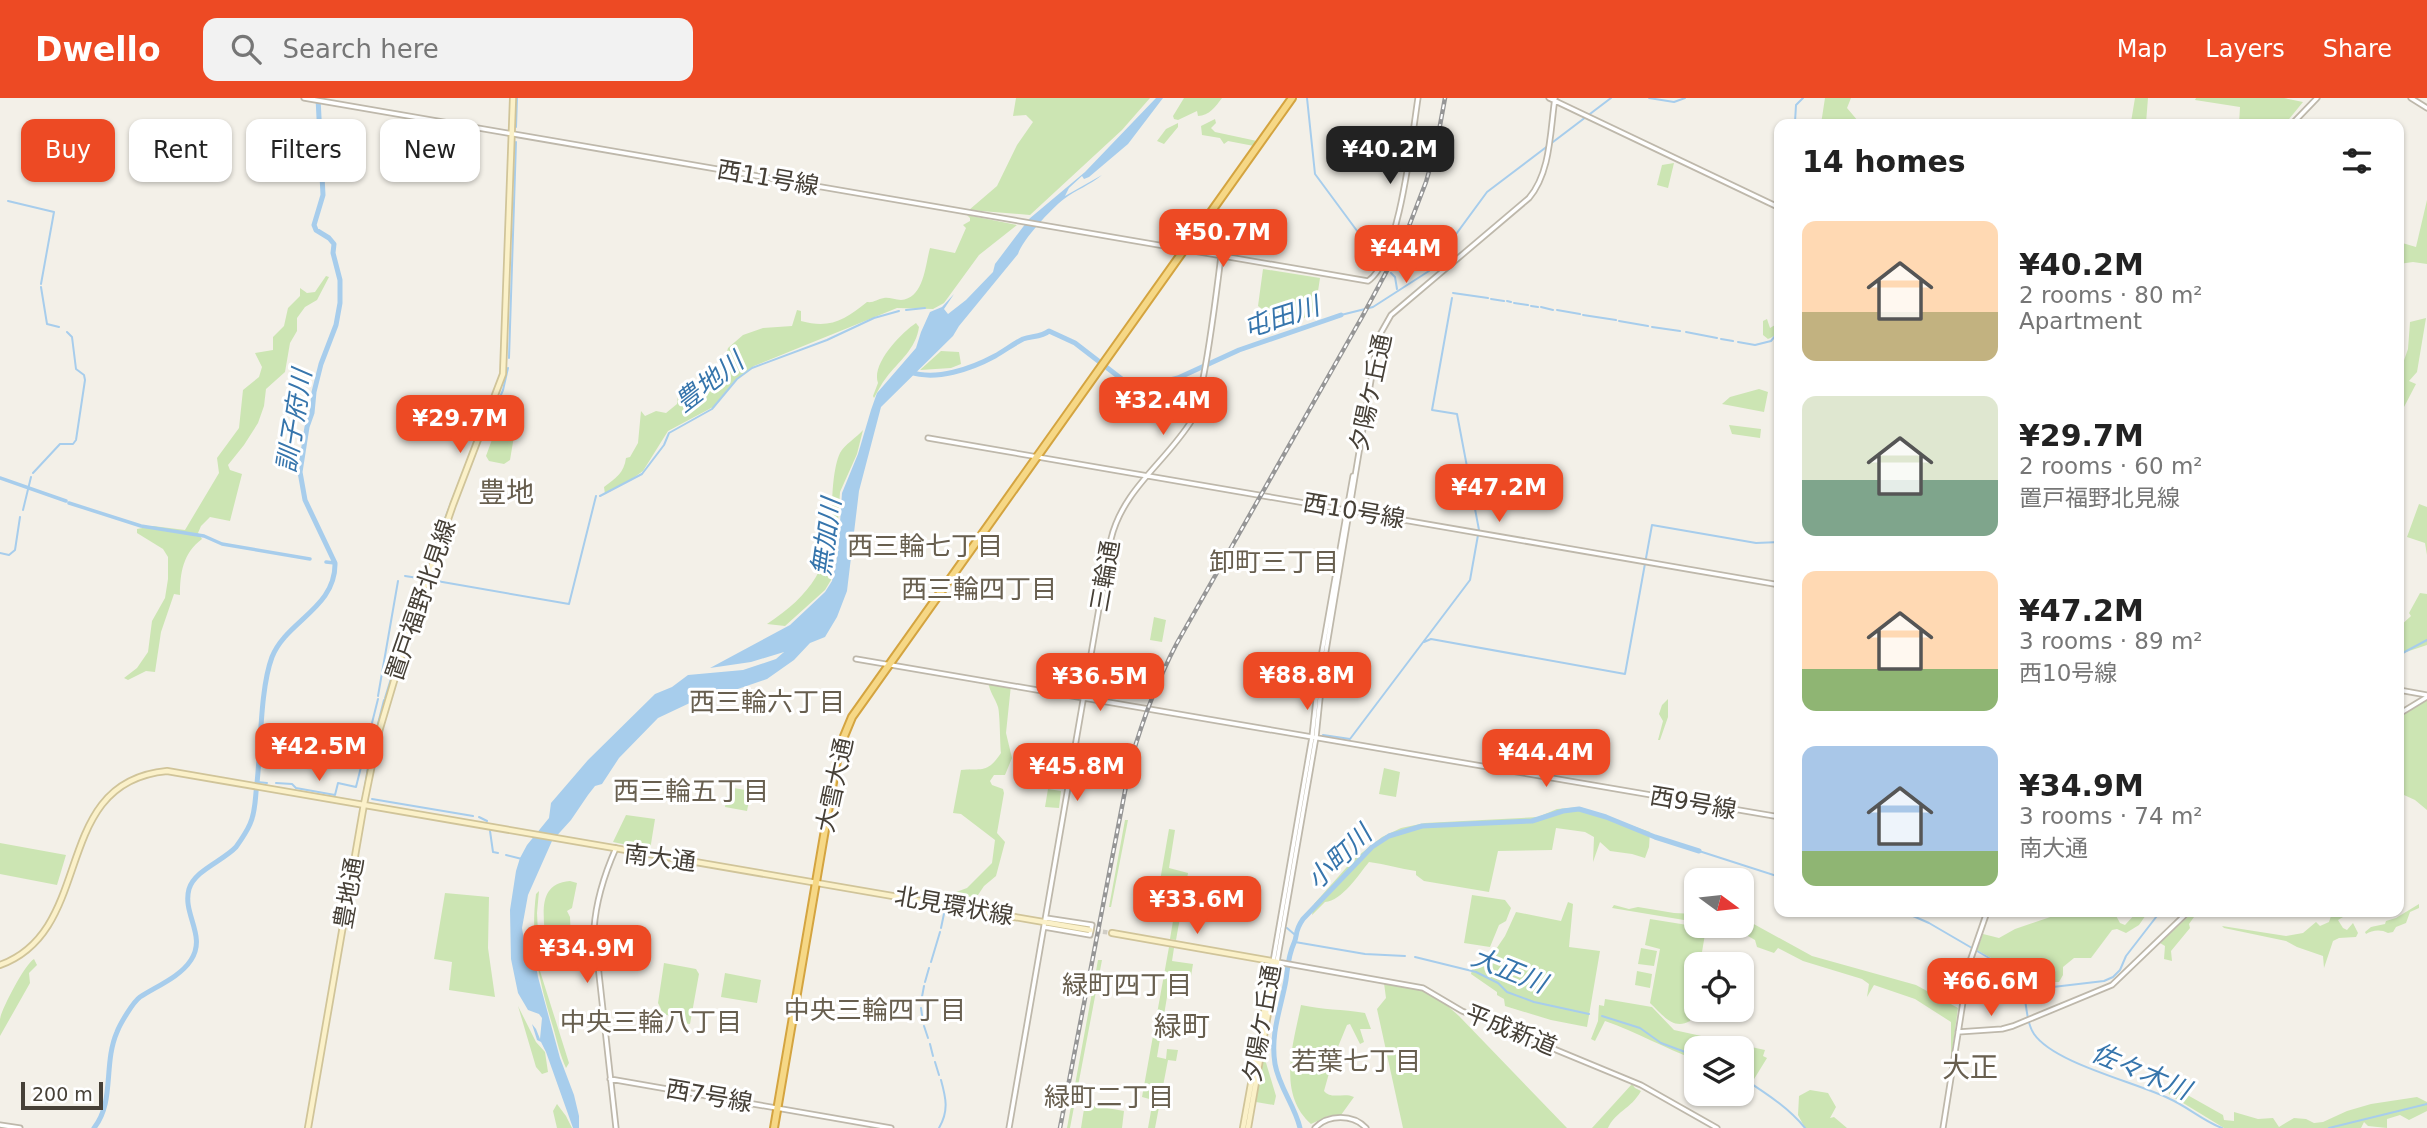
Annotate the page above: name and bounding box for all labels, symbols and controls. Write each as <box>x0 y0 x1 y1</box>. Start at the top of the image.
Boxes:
search box <box>203 18 693 81</box>
text: Dwello <box>35 30 161 69</box>
icon: search <box>227 30 265 68</box>
text: Search here <box>283 34 439 64</box>
text: Map <box>2117 35 2167 63</box>
text: Layers <box>2205 35 2285 63</box>
text: Share <box>2323 35 2392 63</box>
chip: Buy <box>21 119 115 182</box>
chip: Rent <box>129 119 232 182</box>
chip: Filters <box>246 119 366 182</box>
chip: New <box>380 119 480 182</box>
pin: ¥40.2M <box>1333 126 1447 186</box>
text: ¥40.2M <box>1342 136 1438 162</box>
icon: filters <box>2338 142 2376 180</box>
text: 14 homes <box>1802 144 1966 179</box>
street label: 西11号線 <box>715 155 821 201</box>
pin: ¥50.7M <box>1166 209 1280 269</box>
text: ¥50.7M <box>1175 219 1271 245</box>
pin: ¥44M <box>1365 226 1447 285</box>
text: ¥44M <box>1371 235 1441 261</box>
text: ¥40.2M <box>2019 247 2144 282</box>
icon: home <box>1858 249 1942 333</box>
text: 2 rooms · 80 m² <box>2019 282 2203 308</box>
water label: 屯田川 <box>1239 290 1326 343</box>
text: Apartment <box>2019 308 2142 334</box>
street label: 夕陽ケ丘通 <box>1345 331 1397 455</box>
water label: 豊地川 <box>669 344 751 418</box>
water label: 訓子府川 <box>271 364 317 475</box>
pin: ¥32.4M <box>1106 378 1220 437</box>
text: ¥32.4M <box>1115 387 1211 413</box>
pin: ¥29.7M <box>403 396 517 455</box>
text: ¥29.7M <box>412 405 508 431</box>
text: ¥29.7M <box>2019 418 2144 453</box>
icon: home <box>1858 424 1942 508</box>
text: 2 rooms · 60 m² <box>2019 453 2203 479</box>
pin: ¥47.2M <box>1442 464 1556 524</box>
text: ¥47.2M <box>1451 474 1547 500</box>
district label: 豊地 <box>478 476 534 509</box>
text: 置戸福野北見線 <box>2019 485 2180 511</box>
street label: 西10号線 <box>1301 488 1407 534</box>
water label: 無加川 <box>806 493 847 578</box>
street label: 置戸福野北見線 <box>380 516 462 684</box>
district label: 西三輪七丁目 <box>847 531 1003 561</box>
street label: 三輪通 <box>1085 538 1125 614</box>
district label: 卸町三丁目 <box>1209 547 1339 577</box>
district label: 西三輪四丁目 <box>901 574 1057 604</box>
text: ¥47.2M <box>2019 593 2144 628</box>
icon: home <box>1858 599 1942 683</box>
text: 3 rooms · 89 m² <box>2019 628 2203 654</box>
pin: ¥88.8M <box>1250 652 1364 712</box>
pin: ¥36.5M <box>1043 654 1157 713</box>
text: 西10号線 <box>2019 660 2117 686</box>
text: ¥88.8M <box>1259 662 1355 688</box>
text: ¥36.5M <box>1052 663 1148 689</box>
district label: 西三輪六丁目 <box>689 687 845 717</box>
pin: ¥42.5M <box>262 724 376 783</box>
pin: ¥44.4M <box>1489 730 1603 789</box>
text: ¥42.5M <box>271 733 367 759</box>
street label: 大雪大通 <box>811 735 859 835</box>
text: ¥44.4M <box>1498 739 1594 765</box>
pin: ¥45.8M <box>1020 744 1134 803</box>
text: ¥45.8M <box>1029 753 1125 779</box>
text: ¥34.9M <box>2019 768 2144 803</box>
icon: home <box>1858 774 1942 858</box>
district label: 西三輪五丁目 <box>613 776 769 806</box>
street label: 西9号線 <box>1648 782 1738 824</box>
text: 3 rooms · 74 m² <box>2019 803 2203 829</box>
water label: 小町川 <box>1301 817 1380 895</box>
text: 南大通 <box>2019 835 2088 861</box>
street label: 南大通 <box>623 840 697 876</box>
street label: 豊地通 <box>329 855 369 931</box>
north arrow <box>1684 868 1754 938</box>
map controls <box>1684 868 1754 1106</box>
pin: ¥33.6M <box>1140 876 1254 936</box>
street label: 北見環状線 <box>892 882 1016 930</box>
text: ¥33.6M <box>1149 886 1245 912</box>
pin: ¥34.9M <box>530 926 644 985</box>
text: ¥34.9M <box>539 935 635 961</box>
water label: 大正川 <box>1467 941 1554 1000</box>
button: locate <box>1684 952 1754 1022</box>
pin: ¥66.6M <box>1934 958 2048 1018</box>
street label: 夕陽ケ丘通 <box>1238 962 1286 1086</box>
text: ¥66.6M <box>1943 968 2039 994</box>
district label: 緑町四丁目 <box>1062 970 1192 1000</box>
district label: 中央三輪四丁目 <box>784 995 966 1025</box>
street label: 平成新道 <box>1461 999 1561 1061</box>
district label: 中央三輪八丁目 <box>560 1007 742 1037</box>
district label: 緑町 <box>1154 1010 1210 1043</box>
button: layers <box>1684 1036 1754 1106</box>
water label: 佐々木川 <box>2087 1037 2197 1106</box>
district label: 若葉七丁目 <box>1291 1046 1421 1076</box>
district label: 大正 <box>1942 1051 1998 1084</box>
street label: 西7号線 <box>664 1075 754 1117</box>
scale bar <box>21 1079 103 1111</box>
district label: 緑町二丁目 <box>1044 1082 1174 1112</box>
text: 200 m <box>32 1083 93 1105</box>

